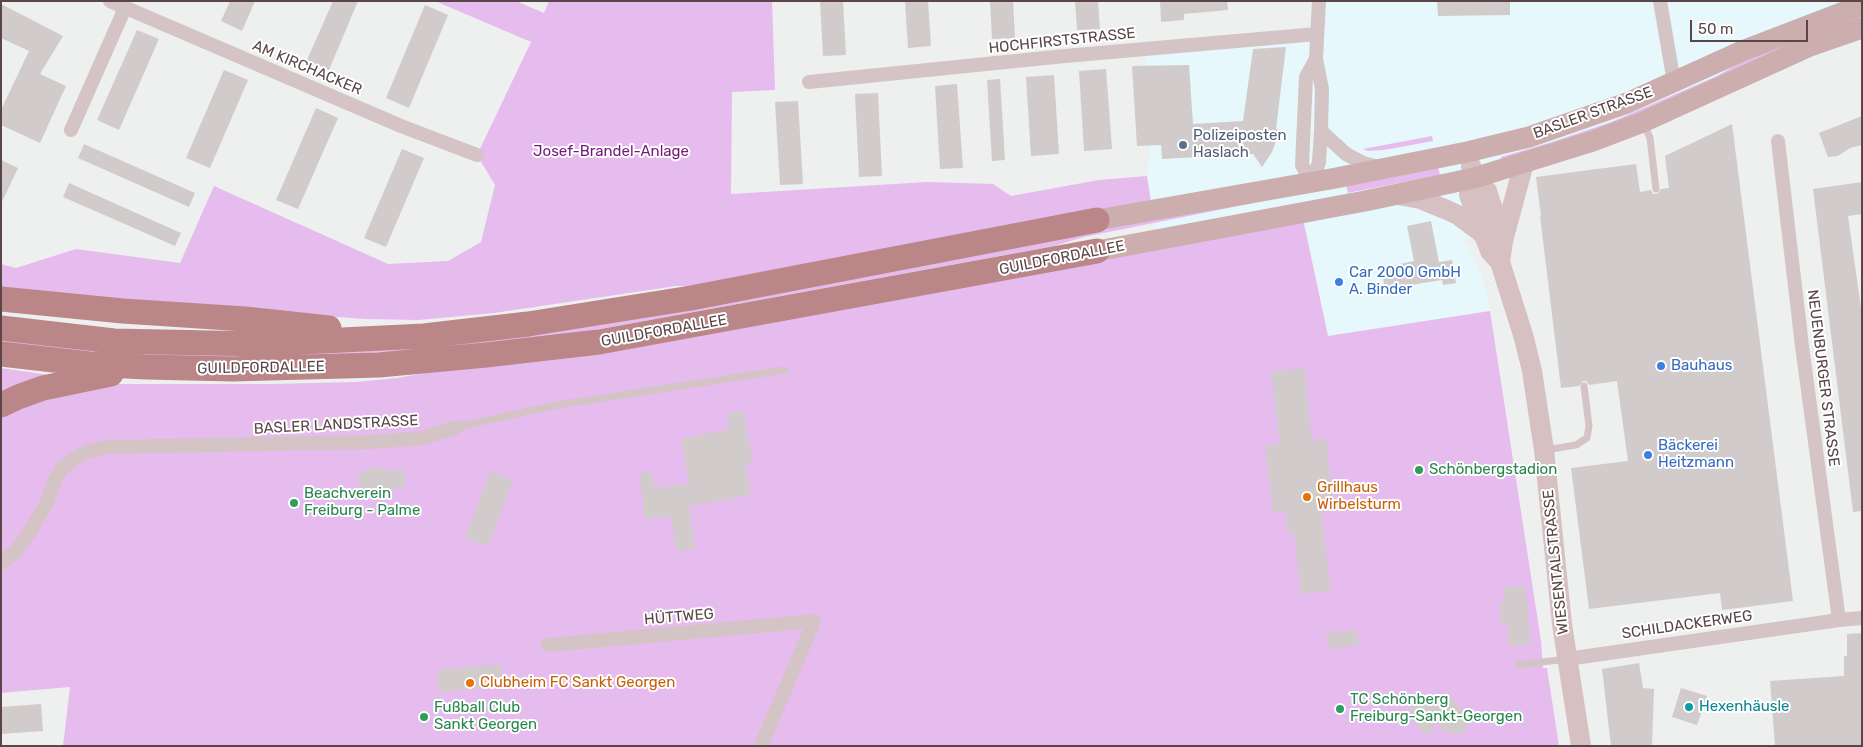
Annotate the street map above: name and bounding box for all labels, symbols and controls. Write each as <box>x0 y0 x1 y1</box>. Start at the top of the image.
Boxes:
scale bar <box>1693 10 1810 42</box>
text: 50 m <box>1698 20 1733 38</box>
street label: HOCHFIRSTSTRASSE <box>988 24 1136 58</box>
street label: AM KIRCHACKER <box>250 37 364 99</box>
street label: BASLER STRASSE <box>1531 83 1655 143</box>
place label: Polizeiposten Haslach <box>1193 127 1287 162</box>
marker: Polizeiposten Haslach <box>1177 139 1189 151</box>
park label: Josef-Brandel-Anlage <box>533 143 689 161</box>
street label: GUILDFORDALLEE <box>998 237 1126 279</box>
place label: Car 2000 GmbH A. Binder <box>1349 264 1461 299</box>
marker: Car 2000 GmbH A. Binder <box>1333 276 1345 288</box>
street label: NEUENBURGER STRASSE <box>1803 289 1843 467</box>
street label: GUILDFORDALLEE <box>600 311 728 351</box>
place label: Bauhaus <box>1671 357 1732 375</box>
street label: GUILDFORDALLEE <box>197 358 325 378</box>
marker: Bauhaus <box>1655 360 1667 372</box>
street label: BASLER LANDSTRASSE <box>253 412 419 438</box>
place label: Bäckerei Heitzmann <box>1658 437 1734 472</box>
marker: Bäckerei Heitzmann <box>1642 449 1654 461</box>
place label: Schönbergstadion <box>1429 461 1557 479</box>
marker: Schönbergstadion <box>1413 464 1425 476</box>
place label: Grillhaus Wirbelsturm <box>1317 479 1401 514</box>
place label: Beachverein Freiburg - Palme <box>304 485 420 520</box>
street label: WIESENTALSTRASSE <box>1539 489 1573 635</box>
marker: Grillhaus Wirbelsturm <box>1301 491 1313 503</box>
marker: Beachverein Freiburg - Palme <box>288 497 300 509</box>
street label: HÜTTWEG <box>643 605 715 629</box>
street label: SCHILDACKERWEG <box>1621 607 1753 643</box>
place label: Clubheim FC Sankt Georgen <box>480 674 675 692</box>
marker: Clubheim FC Sankt Georgen <box>464 677 476 689</box>
place label: TC Schönberg Freiburg-Sankt-Georgen <box>1350 691 1522 726</box>
place label: Hexenhäusle <box>1699 698 1789 716</box>
place label: Fußball Club Sankt Georgen <box>434 699 537 734</box>
marker: Hexenhäusle <box>1683 701 1695 713</box>
marker: TC Schönberg Freiburg-Sankt-Georgen <box>1334 703 1346 715</box>
marker: Fußball Club Sankt Georgen <box>418 711 430 723</box>

